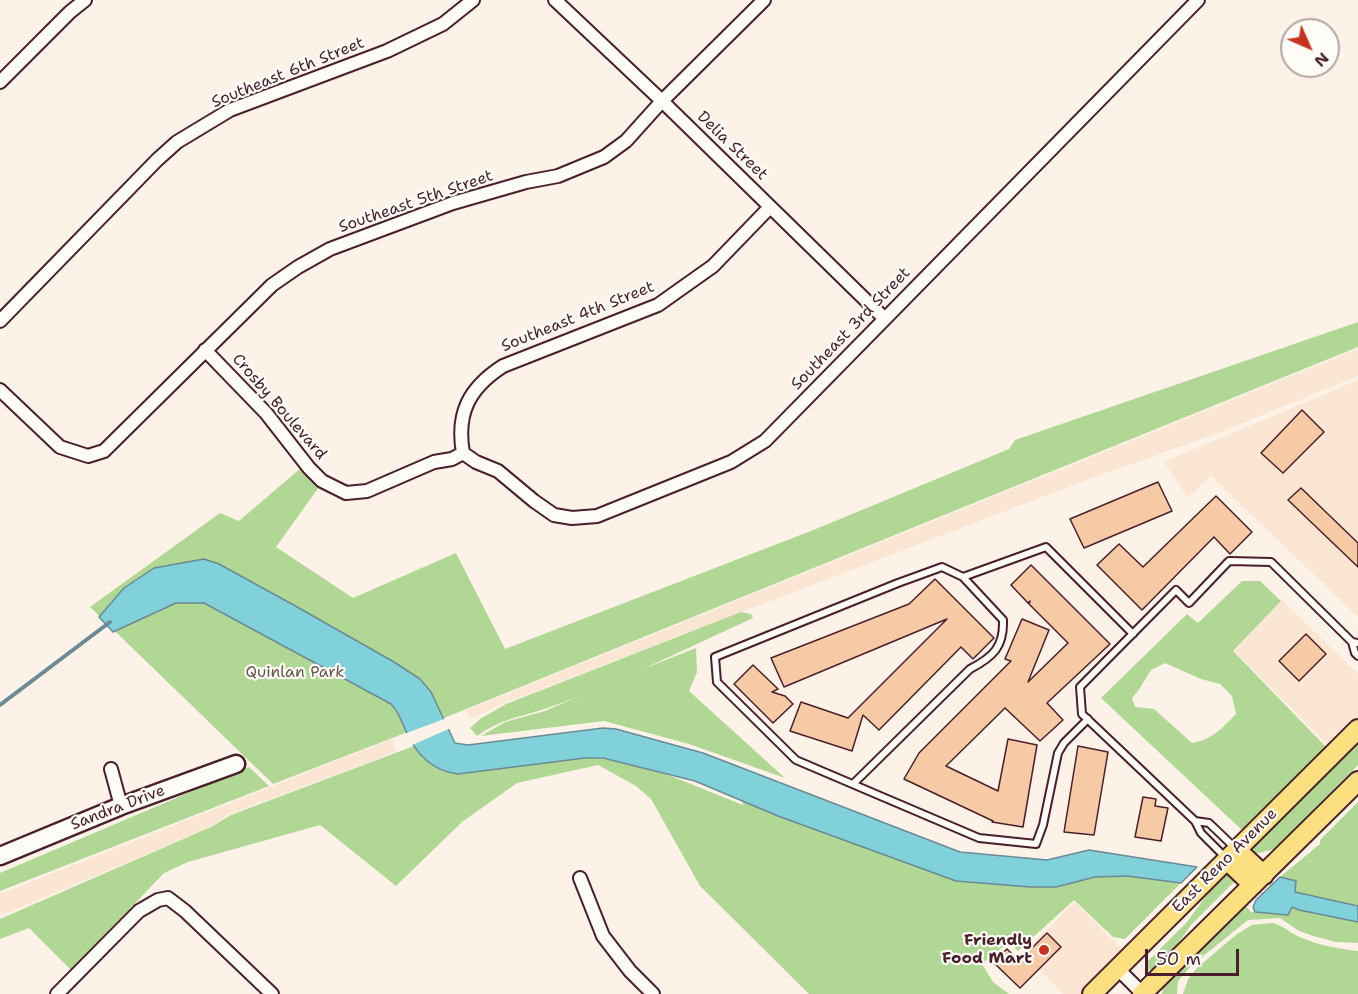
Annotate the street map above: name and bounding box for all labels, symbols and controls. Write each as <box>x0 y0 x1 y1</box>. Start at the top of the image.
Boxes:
north arrow <box>1280 18 1340 78</box>
street label: Southeast 6th Street <box>209 34 367 112</box>
text: N <box>1310 48 1334 72</box>
street label: Delia Street <box>693 108 771 184</box>
street label: Southeast 5th Street <box>336 167 496 237</box>
street label: Southeast 3rd Street <box>787 264 915 394</box>
street label: Southeast 4th Street <box>499 278 657 356</box>
street label: Crosby Boulevard <box>228 350 330 464</box>
park label: Quinlan Park <box>245 663 345 683</box>
street label: Sandra Drive <box>68 781 168 835</box>
street label: East Reno Avenue <box>1169 805 1281 917</box>
place label: Friendly Food Mart <box>942 931 1032 969</box>
scale bar <box>1148 937 1242 975</box>
marker: Friendly Food Mart <box>1037 943 1051 957</box>
text: 50 m <box>1156 947 1201 971</box>

